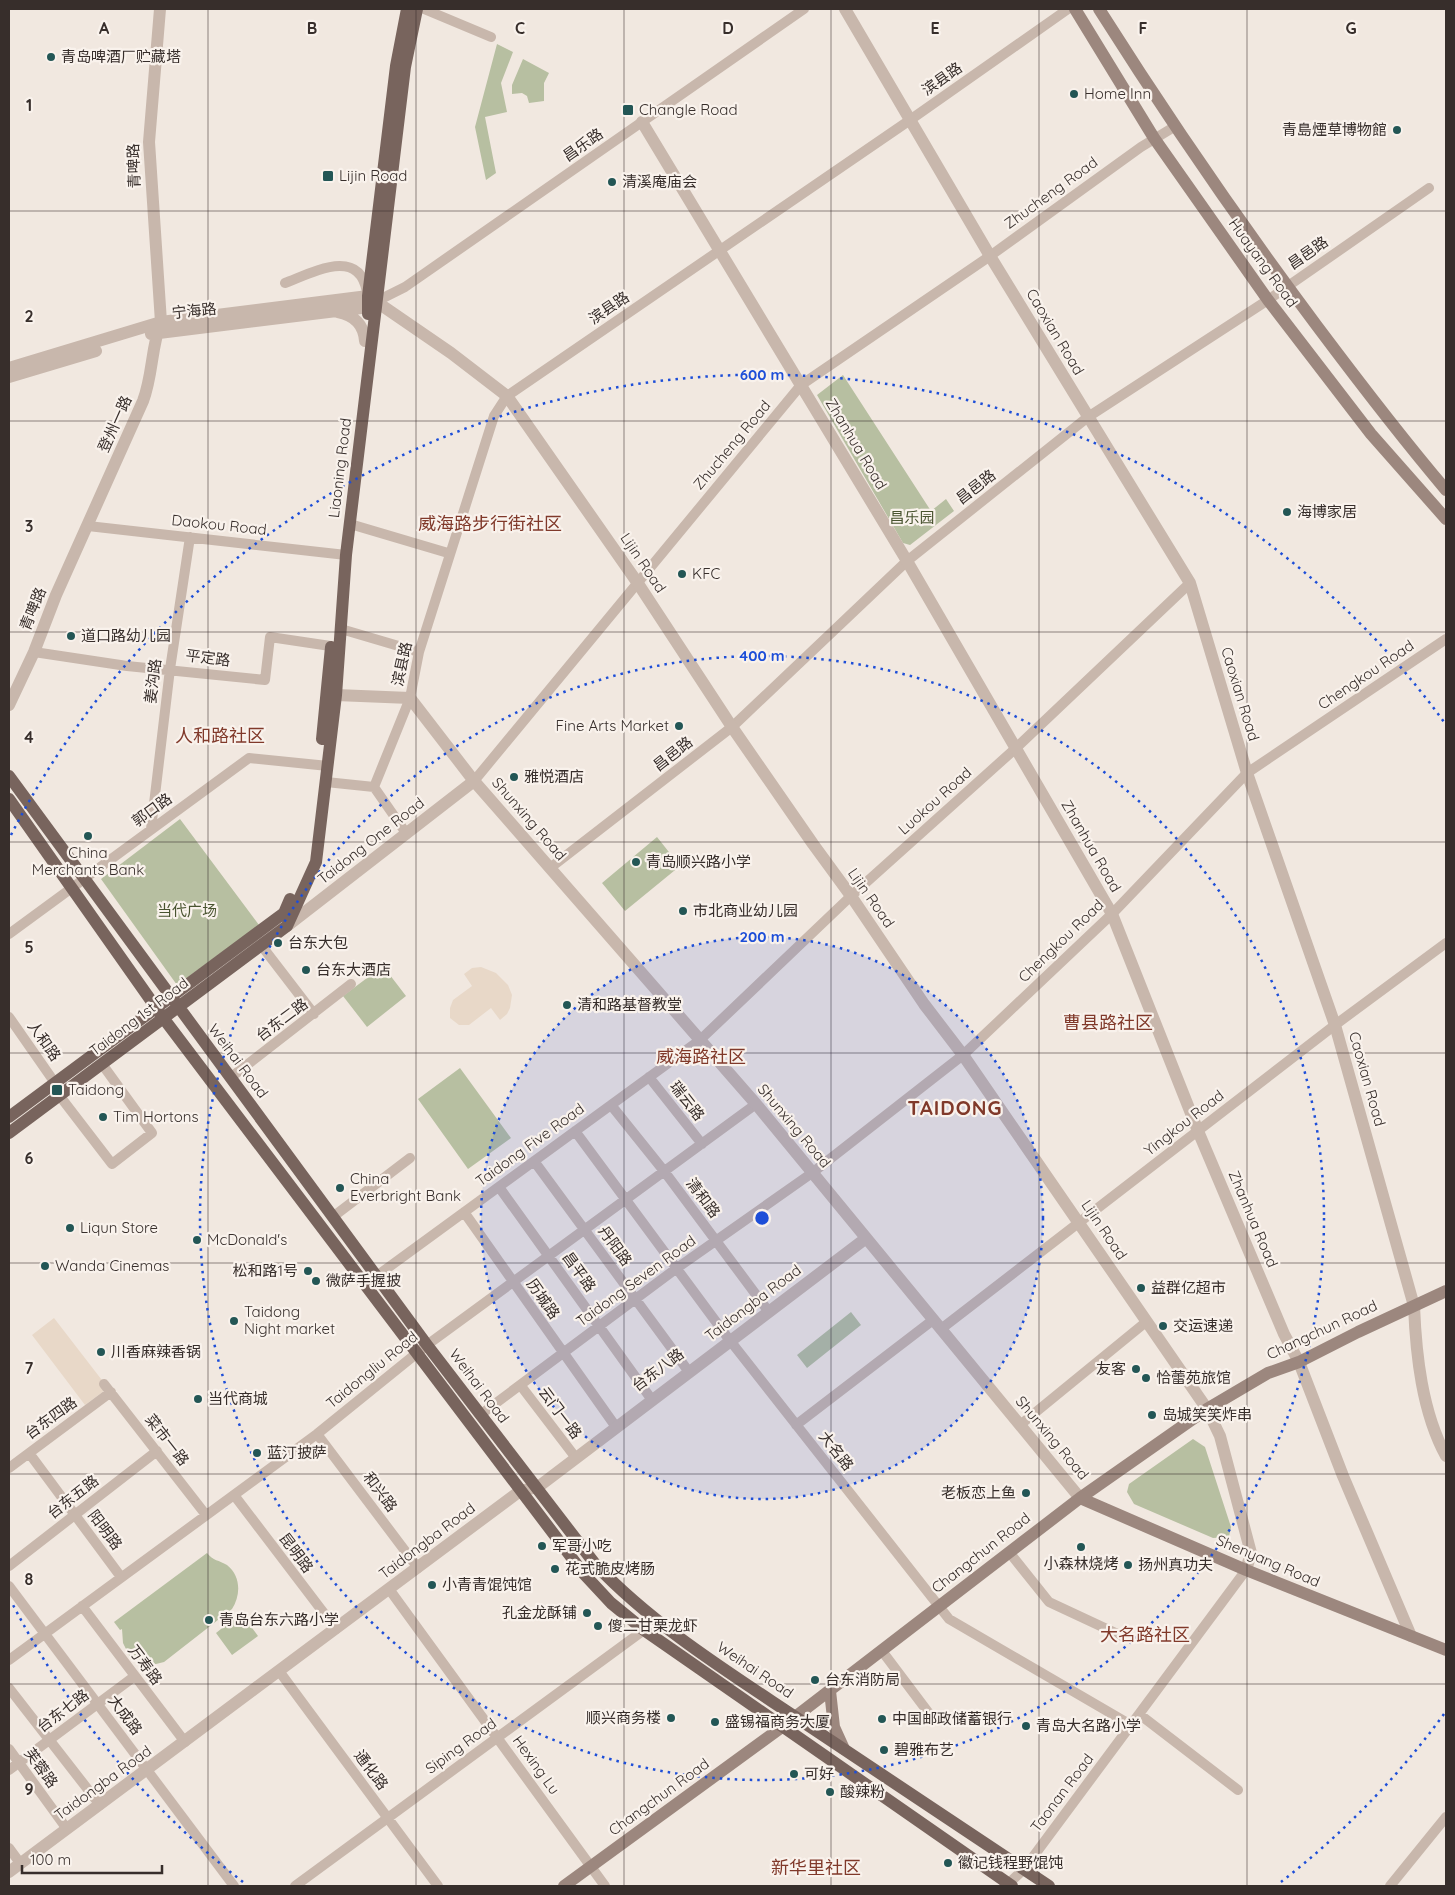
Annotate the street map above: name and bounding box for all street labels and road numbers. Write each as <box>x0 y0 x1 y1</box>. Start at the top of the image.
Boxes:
street label: 滨县路 <box>918 58 966 99</box>
street label: 昌乐路 <box>559 124 607 165</box>
street label: 青啤路 <box>123 143 144 189</box>
street label: Zhucheng Road <box>1000 152 1101 233</box>
street label: Huayang Road <box>1225 214 1302 311</box>
street label: 昌邑路 <box>1284 232 1332 273</box>
street label: Caoxian Road <box>1022 285 1089 378</box>
street label: 滨县路 <box>585 287 633 328</box>
street label: 宁海路 <box>171 299 217 322</box>
street label: 登州一路 <box>94 393 135 455</box>
street label: Zhanhua Road <box>822 395 891 493</box>
street label: Zhucheng Road <box>689 396 775 493</box>
street label: Liaoning Road <box>324 417 355 519</box>
street label: 昌邑路 <box>952 465 999 508</box>
street label: Daokou Road <box>171 510 268 539</box>
street label: Lijin Road <box>616 529 670 596</box>
street label: 青啤路 <box>15 584 50 633</box>
street label: Chengkou Road <box>1314 636 1417 714</box>
street label: 滨县路 <box>388 640 415 688</box>
street label: 平定路 <box>185 645 232 670</box>
street label: Caoxian Road <box>1217 645 1264 743</box>
street label: 姜沟路 <box>140 657 165 704</box>
street label: 昌邑路 <box>649 732 696 775</box>
street label: Luokou Road <box>894 763 975 839</box>
street label: Shunxing Road <box>488 773 571 864</box>
street label: 郭口路 <box>128 789 175 831</box>
street label: Taidong One Road <box>314 793 428 888</box>
street label: Zhanhua Road <box>1057 796 1126 895</box>
street label: Lijin Road <box>844 864 899 931</box>
street label: Chengkou Road <box>1014 895 1107 986</box>
street label: Taidong 1st Road <box>85 973 192 1060</box>
street label: 台东二路 <box>252 994 311 1045</box>
street label: 人和路 <box>24 1017 65 1065</box>
street label: Weihai Road <box>204 1020 272 1102</box>
street label: Caoxian Road <box>1345 1029 1390 1128</box>
street label: 瑞云路 <box>666 1077 709 1124</box>
street label: Shunxing Road <box>754 1080 835 1172</box>
street label: Yingkou Road <box>1140 1085 1227 1160</box>
street label: Taidong Five Road <box>472 1099 588 1190</box>
street label: Zhanhua Road <box>1225 1167 1282 1270</box>
street label: 清和路 <box>682 1174 725 1221</box>
street label: Lijin Road <box>1077 1196 1131 1263</box>
street label: 丹阳路 <box>594 1222 636 1269</box>
street label: Taidong Seven Road <box>572 1231 699 1330</box>
street label: 昌平路 <box>558 1248 600 1295</box>
street label: Taidongba Road <box>701 1260 805 1345</box>
street label: 历城路 <box>523 1275 564 1323</box>
street label: Changchun Road <box>1263 1296 1380 1364</box>
street label: Taidongliu Road <box>322 1327 421 1412</box>
street label: 台东八路 <box>628 1344 687 1395</box>
street label: Weihai Road <box>445 1345 513 1427</box>
street label: 云门一路 <box>535 1383 586 1442</box>
street label: 台东四路 <box>21 1392 81 1443</box>
street label: Shunxing Road <box>1012 1392 1093 1484</box>
street label: 菜市一路 <box>141 1410 193 1469</box>
street label: 大名路 <box>815 1427 858 1474</box>
street label: 和兴路 <box>359 1468 402 1515</box>
street label: 台东五路 <box>43 1471 102 1523</box>
street label: Taidongba Road <box>375 1498 479 1583</box>
street label: 阳明路 <box>84 1506 127 1553</box>
street label: Changchun Road <box>928 1508 1034 1597</box>
street label: 昆明路 <box>275 1529 318 1576</box>
street label: Shenyang Road <box>1213 1530 1323 1591</box>
street label: Weihai Road <box>713 1637 797 1702</box>
street label: 万寿路 <box>124 1641 167 1688</box>
street label: 台东七路 <box>33 1685 92 1736</box>
street label: 大成路 <box>104 1691 147 1738</box>
street label: Siping Road <box>421 1713 500 1778</box>
street label: Hexing Lu <box>509 1732 564 1798</box>
street label: Taidongba Road <box>50 1741 155 1824</box>
street label: 芙蓉路 <box>20 1744 62 1791</box>
street label: 通化路 <box>350 1746 393 1793</box>
street label: Taonan Road <box>1026 1750 1097 1836</box>
street label: Changchun Road <box>605 1754 713 1840</box>

